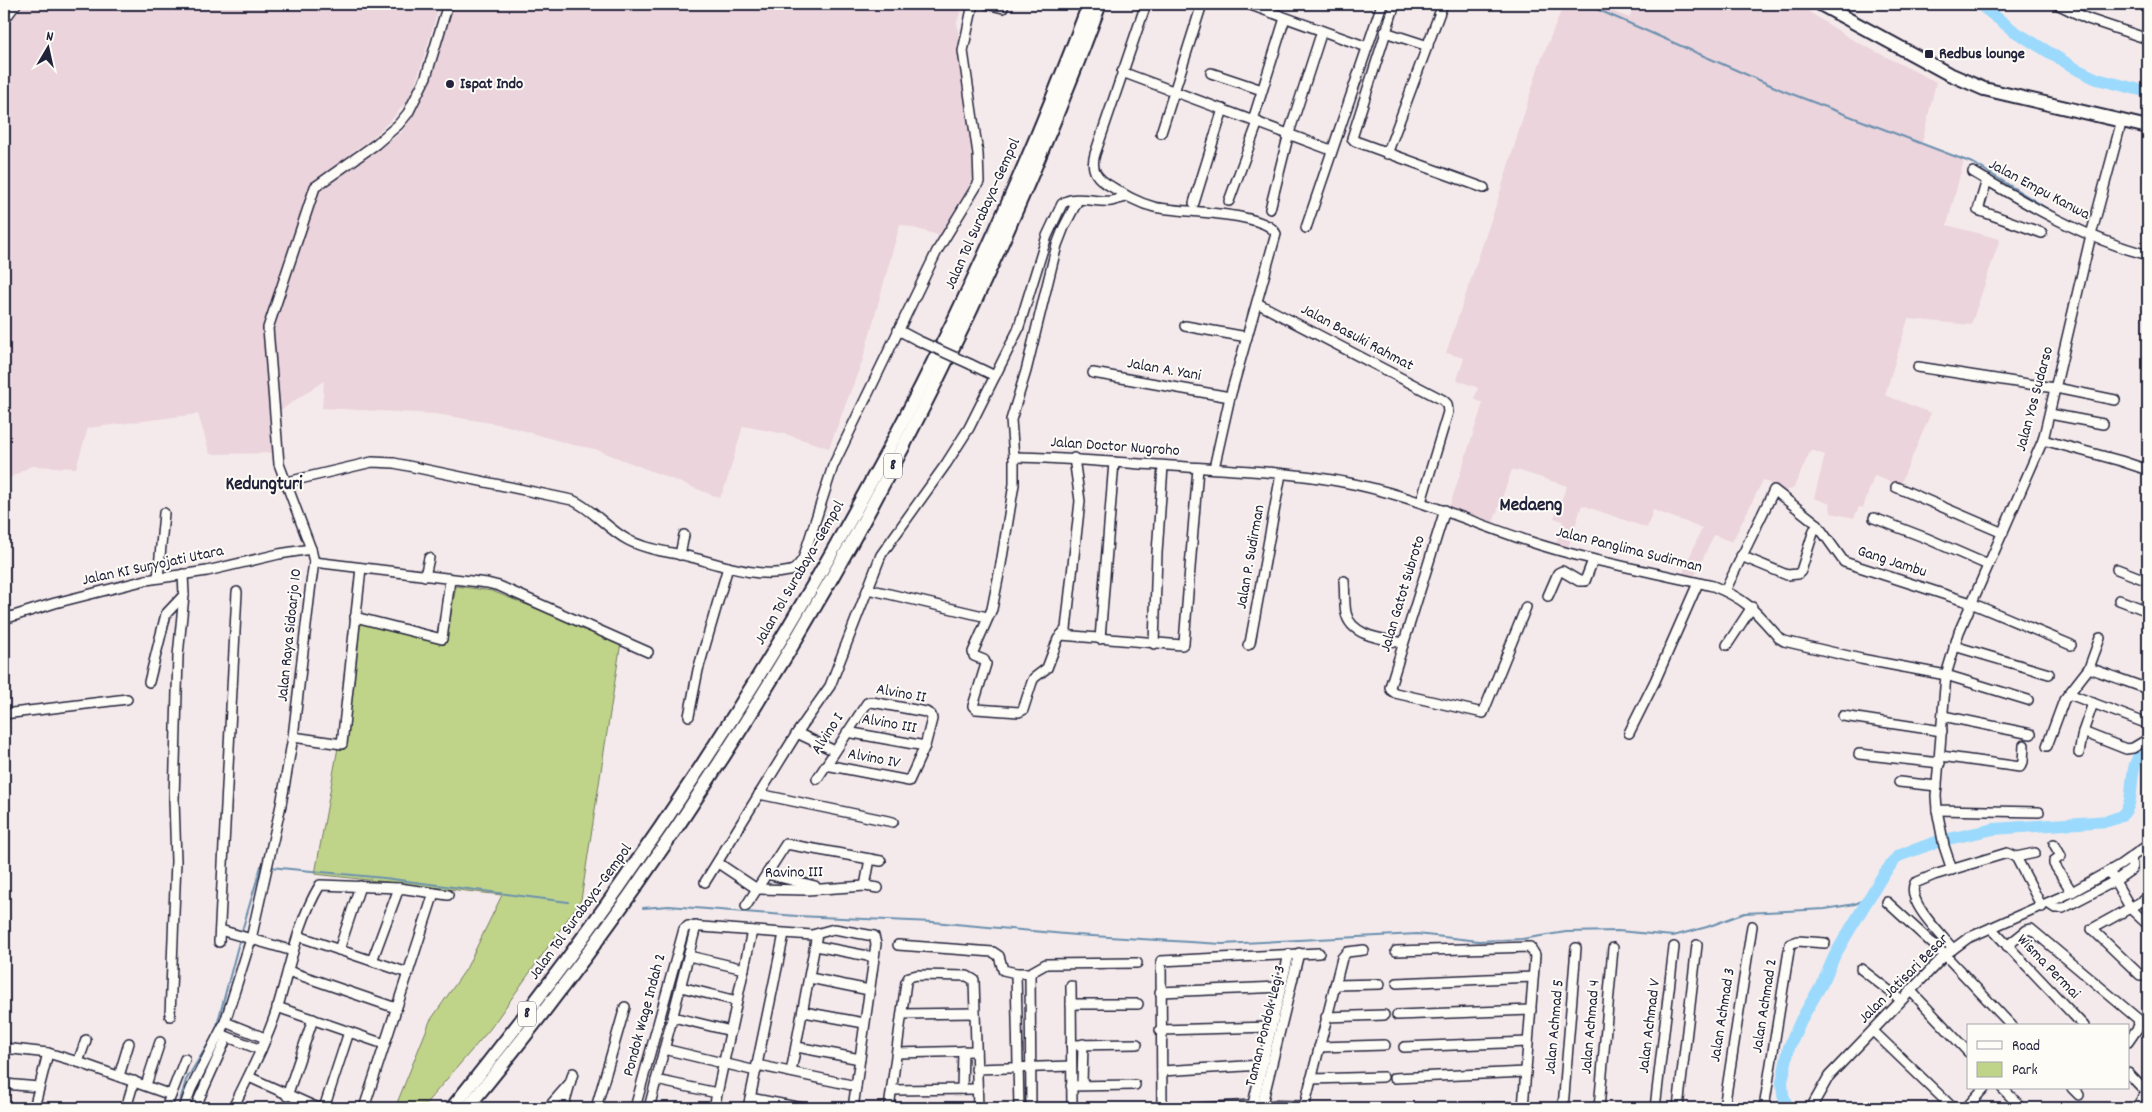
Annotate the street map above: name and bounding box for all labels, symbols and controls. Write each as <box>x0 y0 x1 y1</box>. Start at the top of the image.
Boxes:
north arrow <box>22 22 72 72</box>
text: N <box>45 27 55 48</box>
place label: Redbus lounge <box>1939 43 2025 66</box>
marker: Redbus lounge <box>1923 48 1935 60</box>
place label: Ispat Indo <box>460 73 523 96</box>
marker: Ispat Indo <box>444 78 456 90</box>
street label: Jalan Tol Surabaya–Gempol <box>939 135 1027 293</box>
street label: Jalan Empu Kanwa <box>1984 154 2094 227</box>
street label: Jalan Basuki Rahmat <box>1297 299 1417 377</box>
street label: Jalan Yos Sudarso <box>2010 344 2060 454</box>
street label: Jalan A. Yani <box>1125 352 1203 388</box>
street label: Jalan Doctor Nugroho <box>1050 431 1180 463</box>
road number: 8 <box>884 454 902 478</box>
district label: Kedungturi <box>225 472 303 499</box>
district label: Medaeng <box>1500 493 1562 520</box>
street label: Jalan Tol Surabaya–Gempol <box>749 496 851 650</box>
street label: Jalan P. Sudirman <box>1231 503 1271 611</box>
street label: Jalan Panglima Sudirman <box>1553 521 1705 579</box>
street label: Jalan Gatot Subroto <box>1374 533 1432 655</box>
street label: Jalan KI Suryojati Utara <box>80 540 226 592</box>
street label: Gang Jambu <box>1854 540 1930 584</box>
street label: Jalan Raya Sidoarjo 10 <box>272 567 308 703</box>
street label: Alvino II <box>874 678 928 710</box>
street label: Alvino III <box>860 708 918 740</box>
street label: Alvino I <box>806 709 850 759</box>
street label: Alvino IV <box>846 743 902 775</box>
street label: Jalan Tol Surabaya–Gempol <box>524 839 638 985</box>
street label: Ravino III <box>765 861 823 885</box>
street label: Jalan Jatisari Besar <box>1854 929 1954 1029</box>
street label: Wisma Permai <box>2011 929 2085 1005</box>
street label: Pondok Wage Indah 2 <box>618 951 672 1079</box>
street label: Jalan Achmad 2 <box>1746 957 1784 1055</box>
street label: Taman Pondok Legi 3 <box>1240 963 1292 1089</box>
street label: Jalan Achmad 3 <box>1704 966 1742 1064</box>
street label: Jalan Achmad V <box>1633 977 1667 1075</box>
street label: Jalan Achmad 5 <box>1539 979 1571 1075</box>
street label: Jalan Achmad 4 <box>1575 979 1607 1075</box>
road number: 8 <box>518 1002 536 1026</box>
legend <box>1967 1024 2130 1090</box>
text: Road <box>2012 1036 2040 1058</box>
text: Park <box>2012 1060 2038 1082</box>

